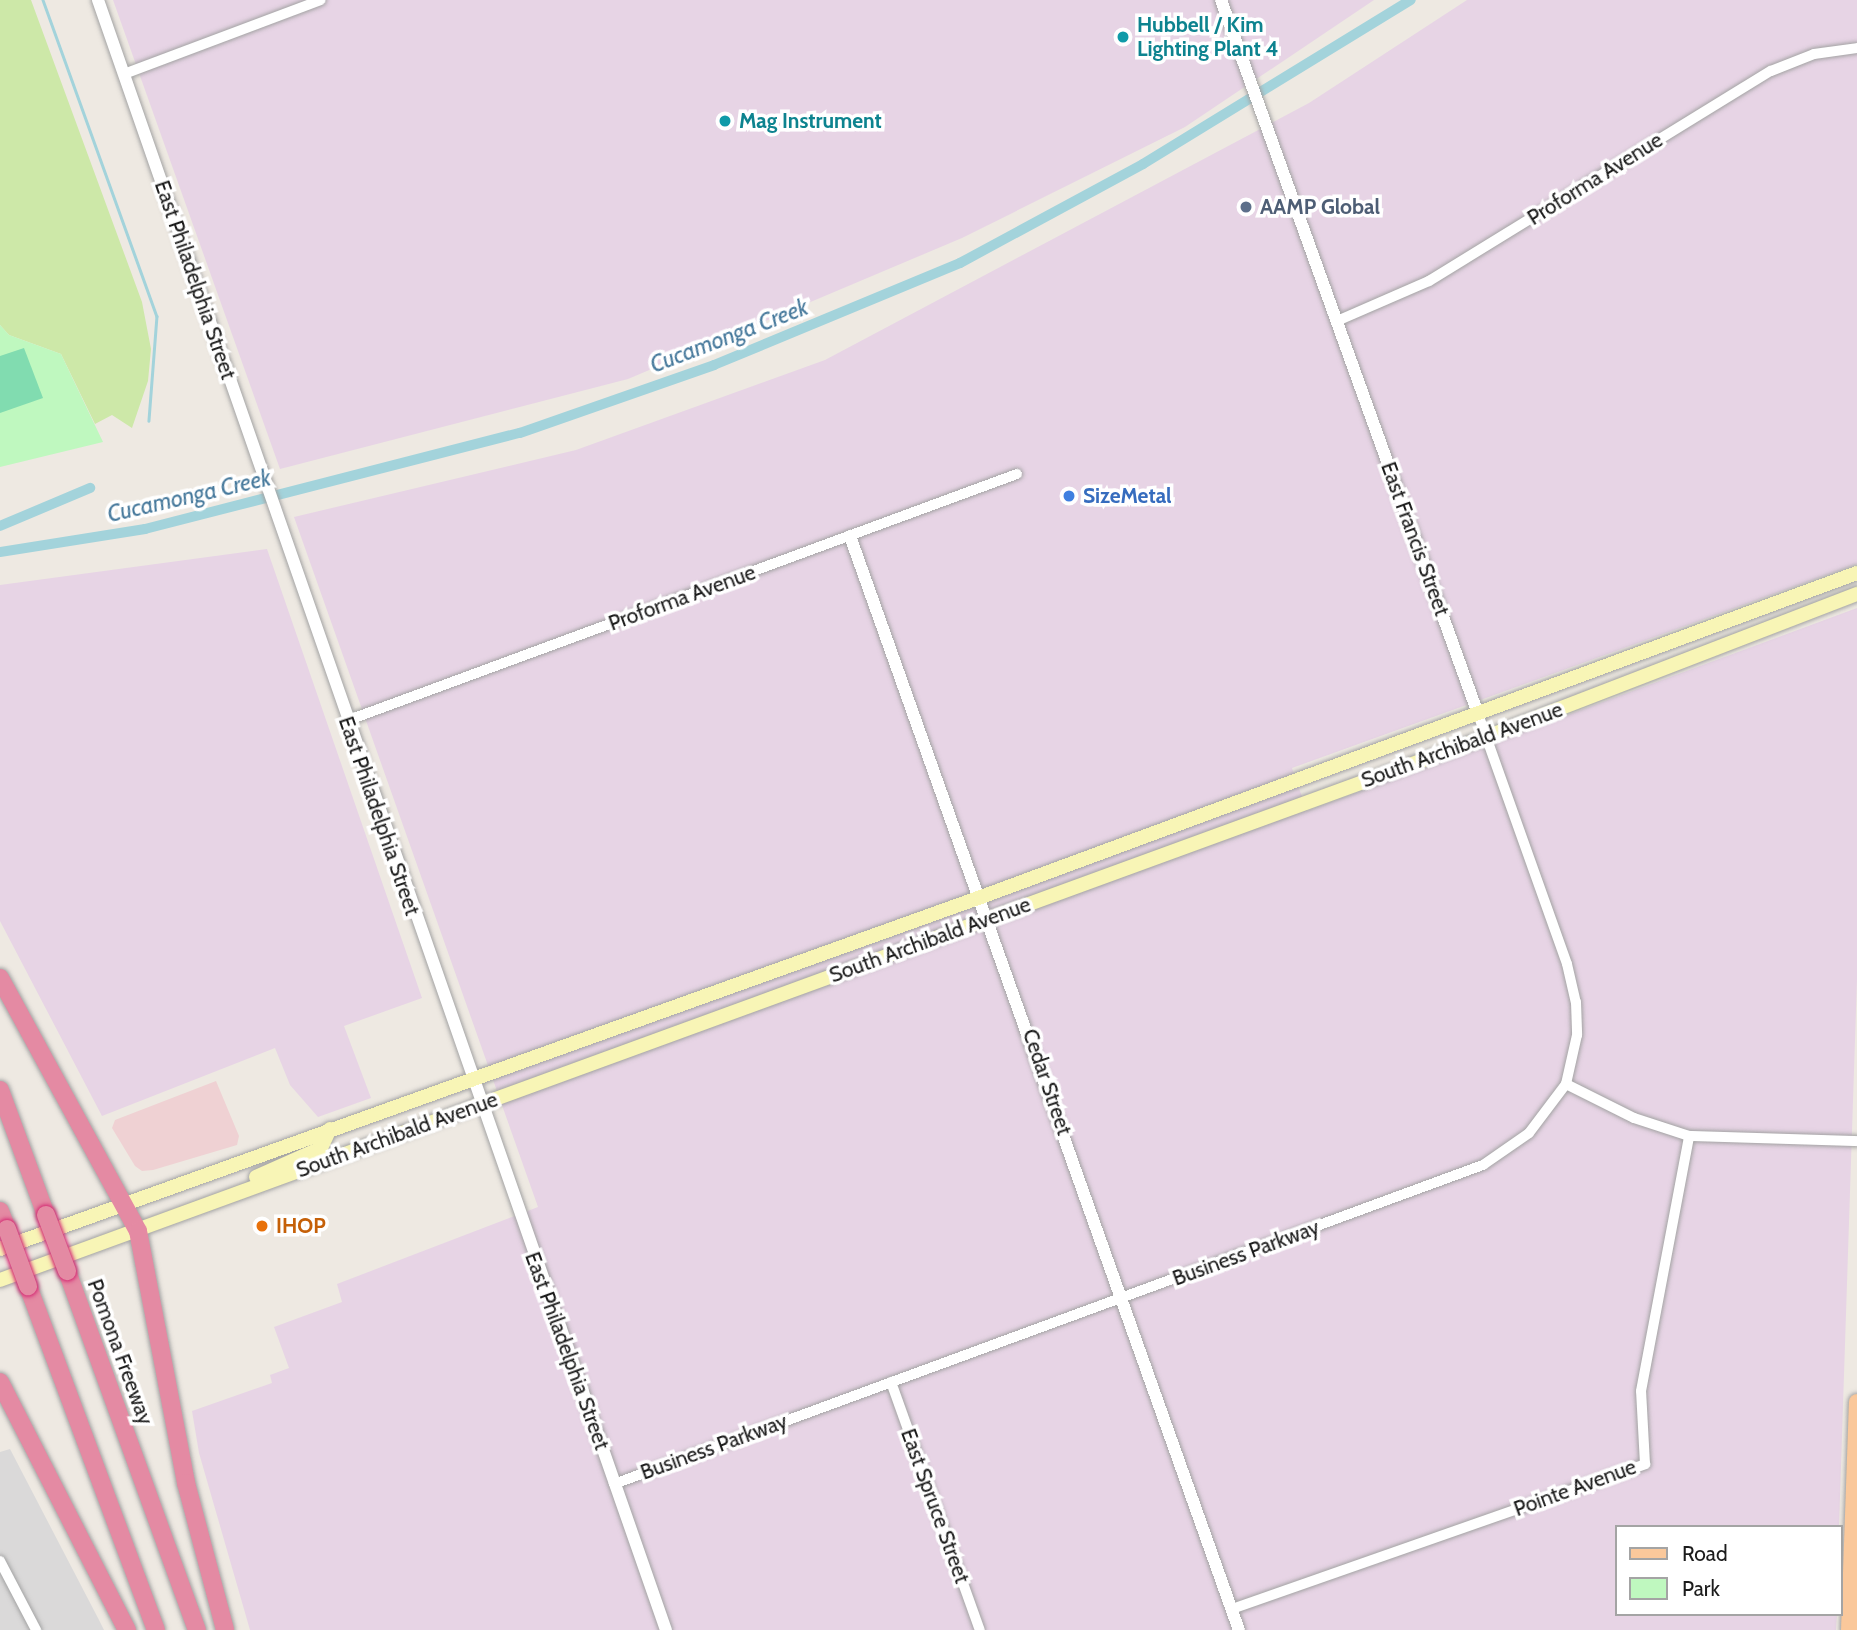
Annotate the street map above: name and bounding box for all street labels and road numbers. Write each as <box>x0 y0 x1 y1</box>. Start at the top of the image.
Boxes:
street label: Proforma Avenue <box>1523 127 1667 231</box>
street label: East Philadelphia Street <box>149 177 241 383</box>
street label: East Francis Street <box>1375 459 1455 619</box>
street label: Proforma Avenue <box>605 560 759 636</box>
street label: South Archibald Avenue <box>1358 697 1566 793</box>
street label: East Philadelphia Street <box>333 713 425 919</box>
street label: South Archibald Avenue <box>826 892 1034 988</box>
street label: Cedar Street <box>1017 1026 1077 1138</box>
street label: South Archibald Avenue <box>293 1087 501 1183</box>
street label: Business Parkway <box>1169 1215 1323 1291</box>
street label: East Philadelphia Street <box>519 1249 615 1453</box>
street label: Pomona Freeway <box>82 1276 158 1428</box>
street label: Business Parkway <box>637 1409 791 1485</box>
street label: East Spruce Street <box>895 1425 975 1587</box>
street label: Pointe Avenue <box>1510 1454 1640 1522</box>

